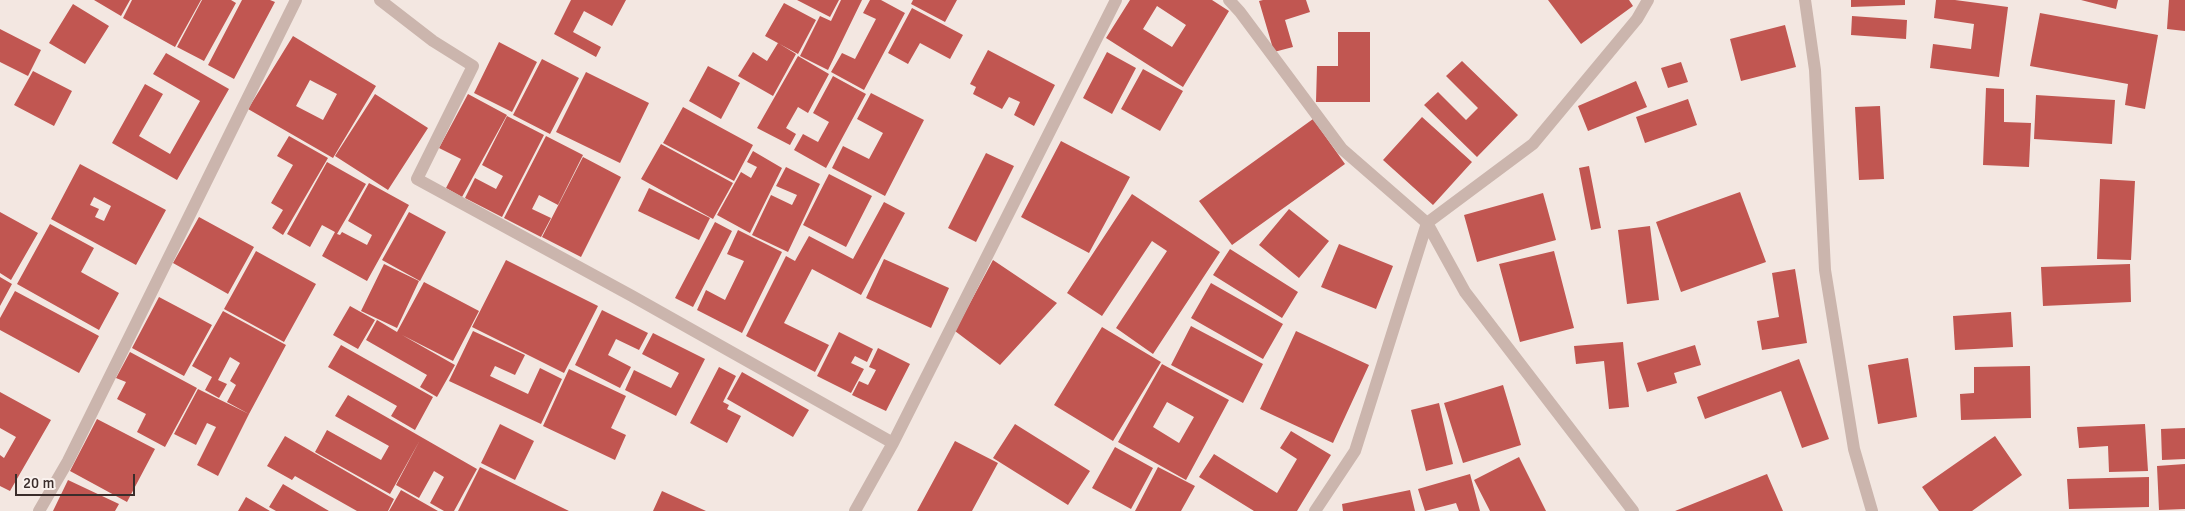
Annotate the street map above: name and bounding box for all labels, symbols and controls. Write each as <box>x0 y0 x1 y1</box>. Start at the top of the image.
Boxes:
scale bar <box>18 464 138 496</box>
text: 20 m <box>23 474 54 492</box>

